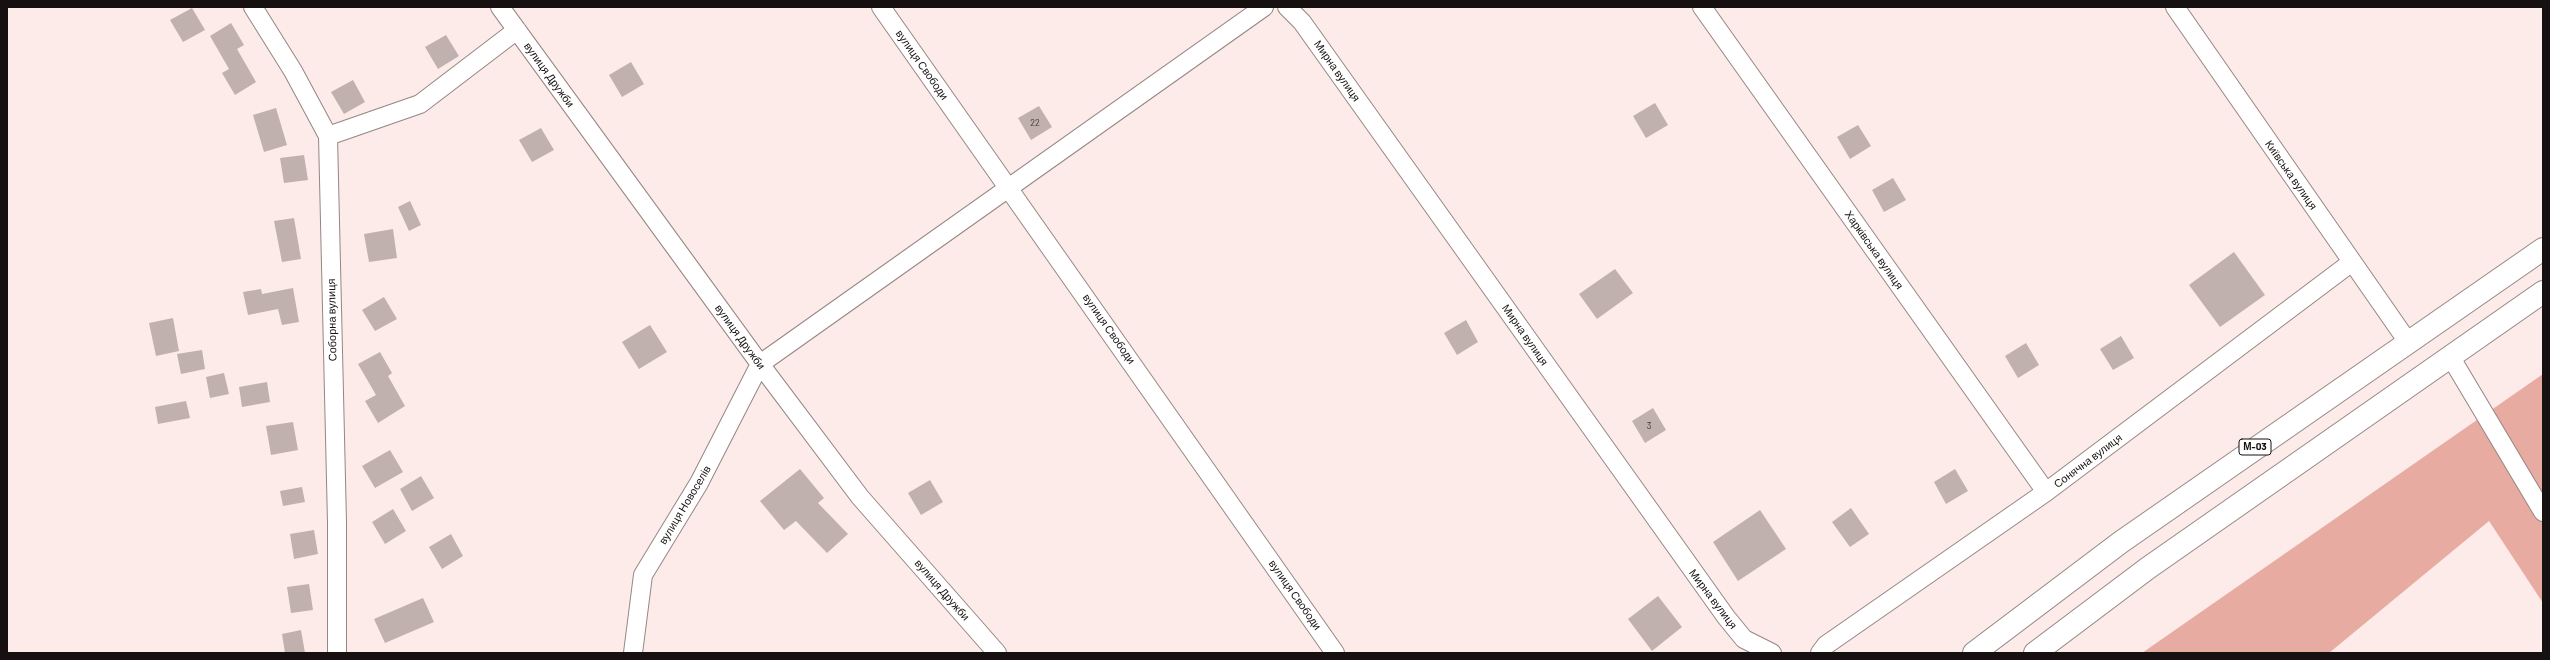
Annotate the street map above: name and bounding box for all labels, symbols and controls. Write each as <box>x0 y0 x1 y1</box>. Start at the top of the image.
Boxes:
street label: вулиця Свободи <box>893 27 951 103</box>
street label: Мирна вулиця <box>1311 38 1363 104</box>
street label: вулиця Дружби <box>521 40 577 110</box>
house number: 22 <box>1030 118 1040 128</box>
street label: Київська вулиця <box>2262 138 2320 212</box>
street label: Харківська вулиця <box>1842 208 1906 292</box>
street label: Соборна вулиця <box>325 279 339 361</box>
street label: вулиця Свободи <box>1080 291 1138 367</box>
street label: вулиця Дружби <box>712 302 768 372</box>
street label: Мирна вулиця <box>1499 302 1551 368</box>
house number: 3 <box>1647 421 1651 431</box>
street label: Сонячна вулиця <box>2051 431 2125 491</box>
road number: М-03 <box>2239 439 2271 455</box>
street label: вулиця Новоселів <box>656 463 714 547</box>
street label: вулиця Дружби <box>912 557 972 623</box>
street label: вулиця Свободи <box>1266 557 1324 633</box>
street label: Мирна вулиця <box>1686 566 1740 632</box>

